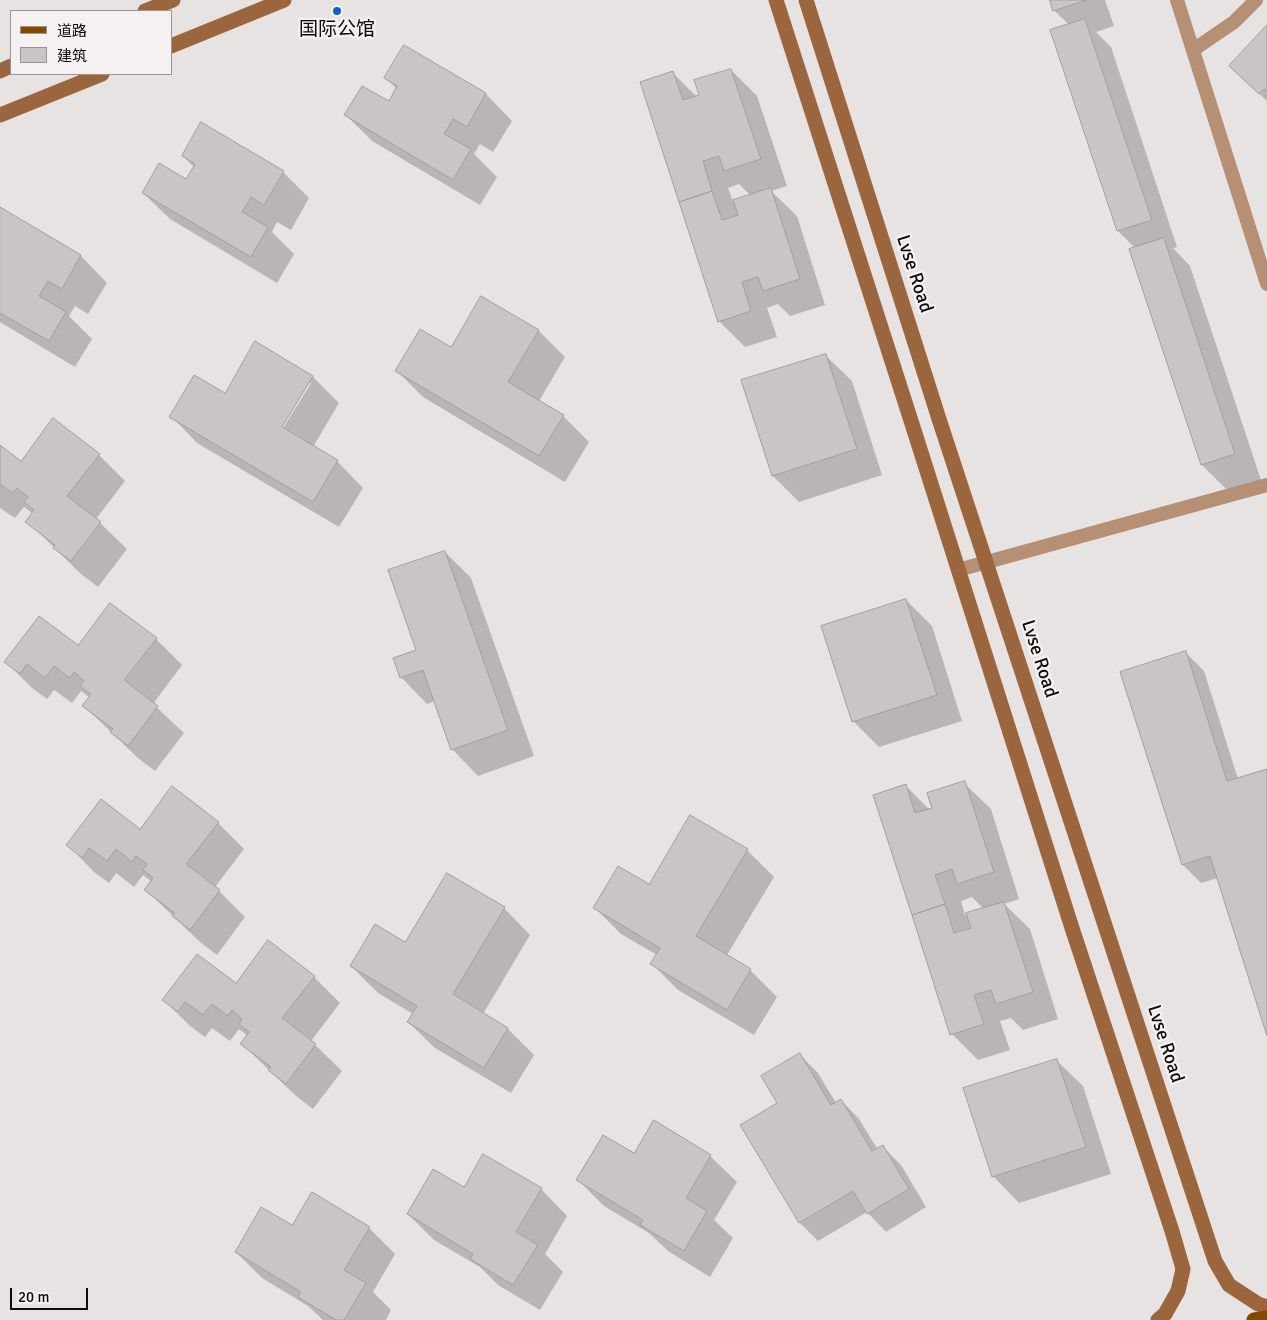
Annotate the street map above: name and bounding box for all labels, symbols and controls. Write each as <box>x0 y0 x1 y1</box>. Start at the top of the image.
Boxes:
marker: 国际公馆 <box>331 5 343 17</box>
legend <box>10 10 172 75</box>
place label: 国际公馆 <box>299 19 375 41</box>
text: 道路 <box>57 22 87 40</box>
text: 建筑 <box>57 47 87 65</box>
street label: Lvse Road <box>891 232 937 316</box>
street label: Lvse Road <box>1016 617 1062 701</box>
street label: Lvse Road <box>1142 1002 1188 1086</box>
scale bar <box>12 1278 90 1310</box>
text: 20 m <box>18 1288 49 1306</box>

